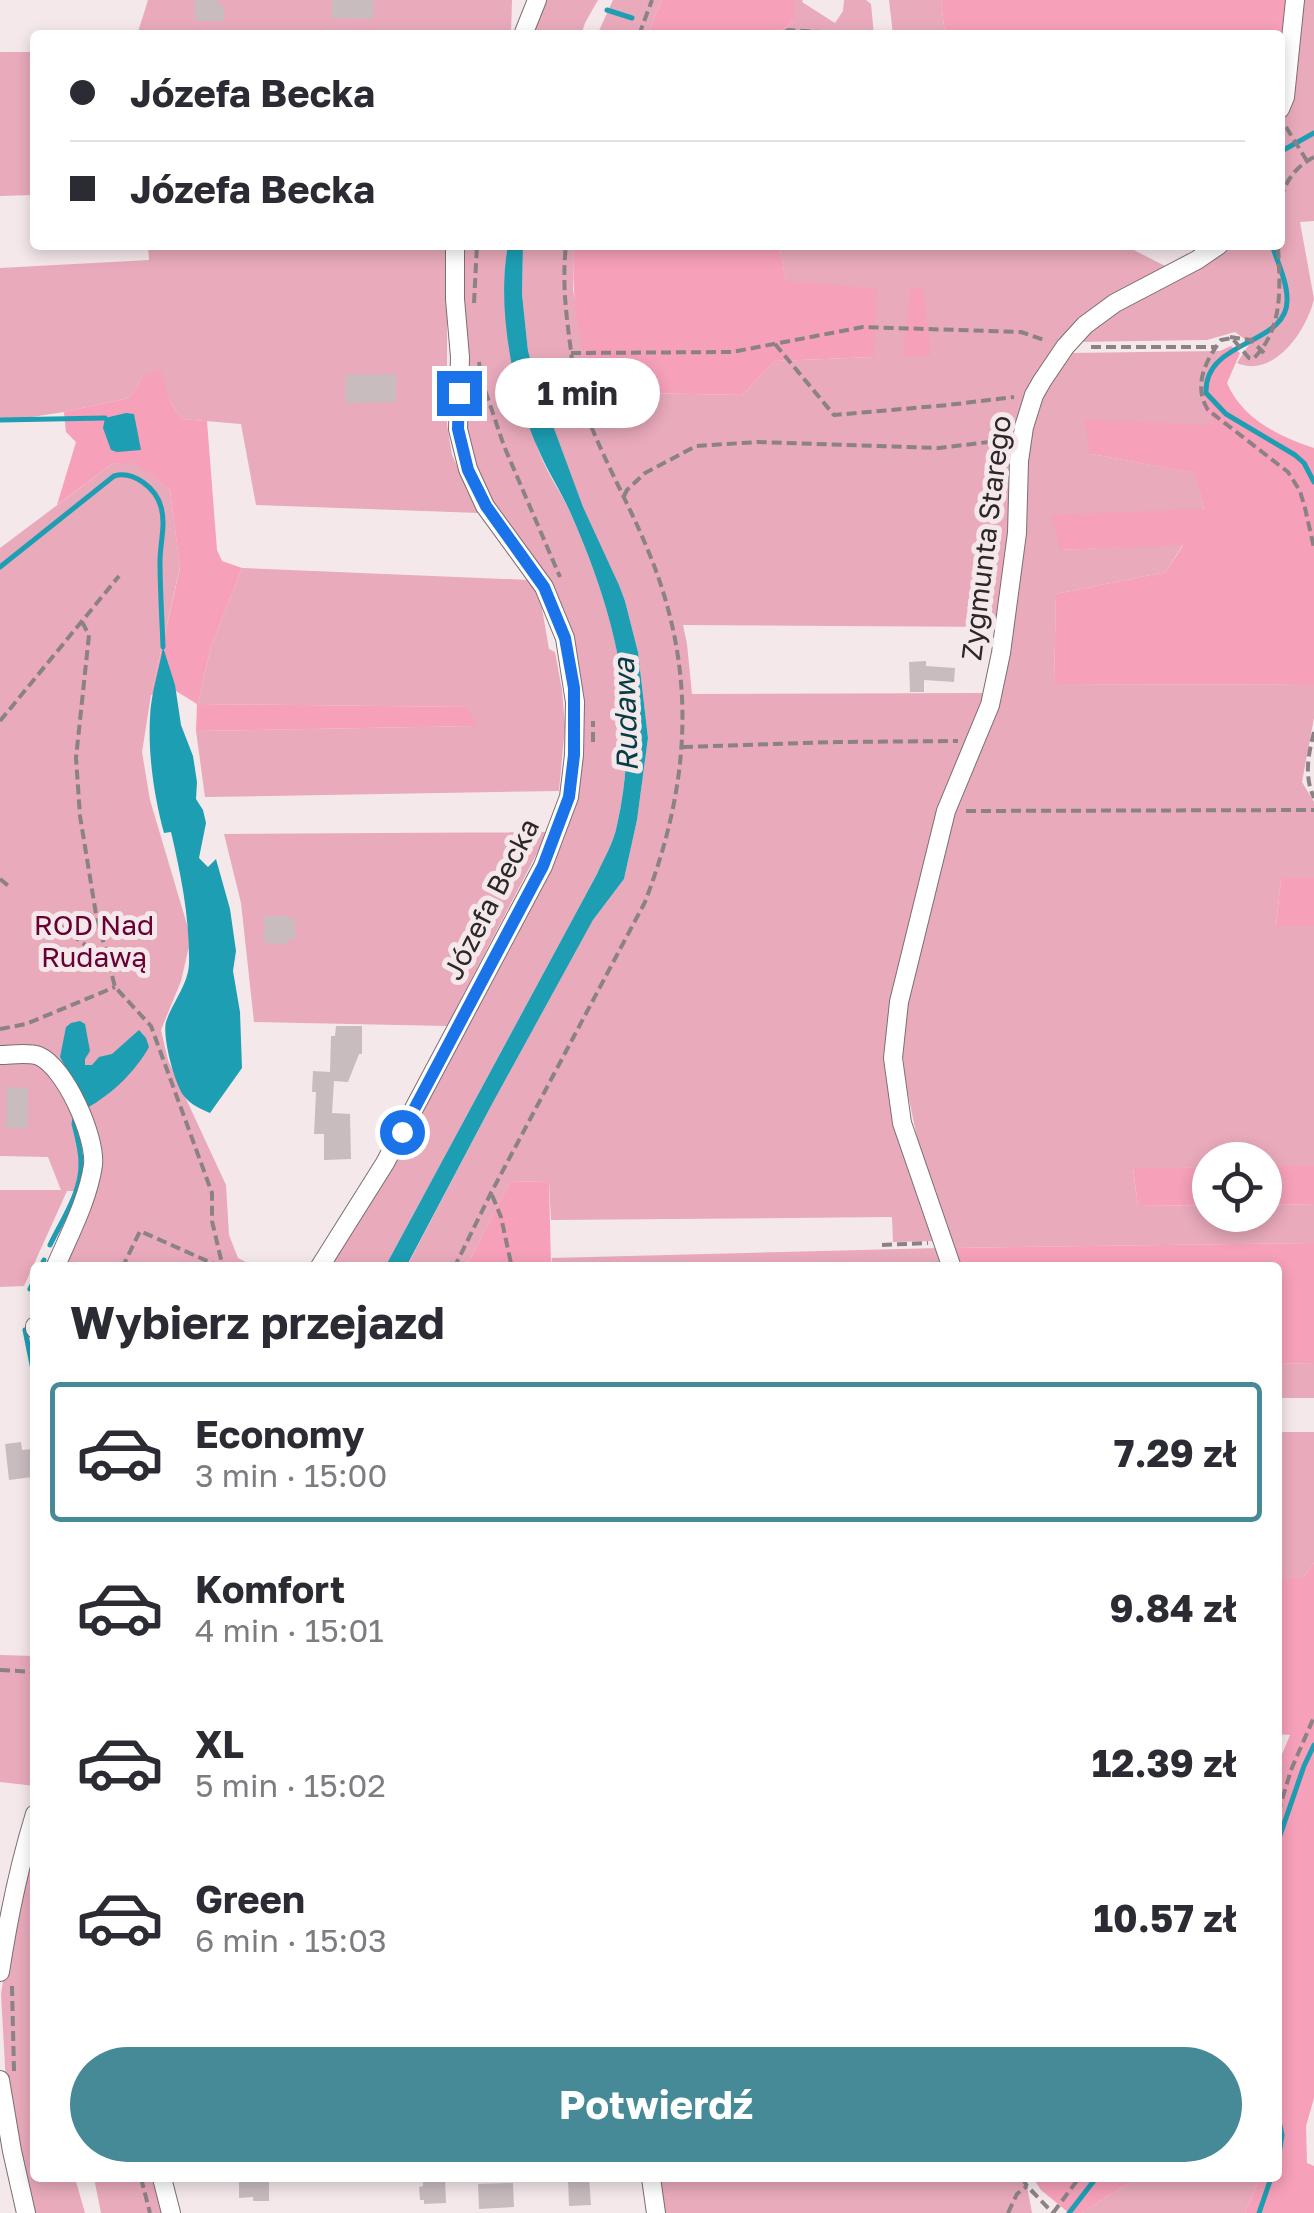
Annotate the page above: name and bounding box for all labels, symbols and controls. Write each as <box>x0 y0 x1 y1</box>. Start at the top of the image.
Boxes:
text: Józefa Becka <box>130 70 375 115</box>
text: Józefa Becka <box>130 166 375 211</box>
callout: 1 min <box>494 358 659 428</box>
route end <box>437 371 482 416</box>
text: 1 min <box>537 374 618 412</box>
street label: Zygmunta Starego <box>954 414 1017 662</box>
water label: Rudawa <box>605 657 645 772</box>
street label: Józefa Becka <box>436 813 545 985</box>
park label: ROD Nad Rudawą <box>34 908 154 973</box>
route start <box>380 1110 425 1155</box>
map controls <box>1192 1142 1282 1232</box>
button: locate <box>1192 1142 1282 1232</box>
text: Wybierz przejazd <box>70 1295 445 1349</box>
icon: car <box>75 1407 165 1497</box>
text: Economy <box>195 1411 364 1456</box>
text: 7.29 zł <box>1114 1430 1237 1475</box>
text: 3 min · 15:00 <box>195 1456 387 1494</box>
icon: car <box>75 1562 165 1652</box>
text: Komfort <box>195 1566 345 1611</box>
text: 9.84 zł <box>1110 1585 1237 1630</box>
text: 4 min · 15:01 <box>195 1611 384 1649</box>
icon: car <box>75 1717 165 1807</box>
text: XL <box>195 1721 244 1766</box>
text: 12.39 zł <box>1092 1740 1237 1785</box>
text: 5 min · 15:02 <box>195 1766 386 1804</box>
icon: car <box>75 1872 165 1962</box>
text: Green <box>195 1876 305 1921</box>
text: 10.57 zł <box>1094 1895 1237 1940</box>
text: 6 min · 15:03 <box>195 1921 387 1959</box>
button: Potwierdź <box>70 2047 1242 2162</box>

